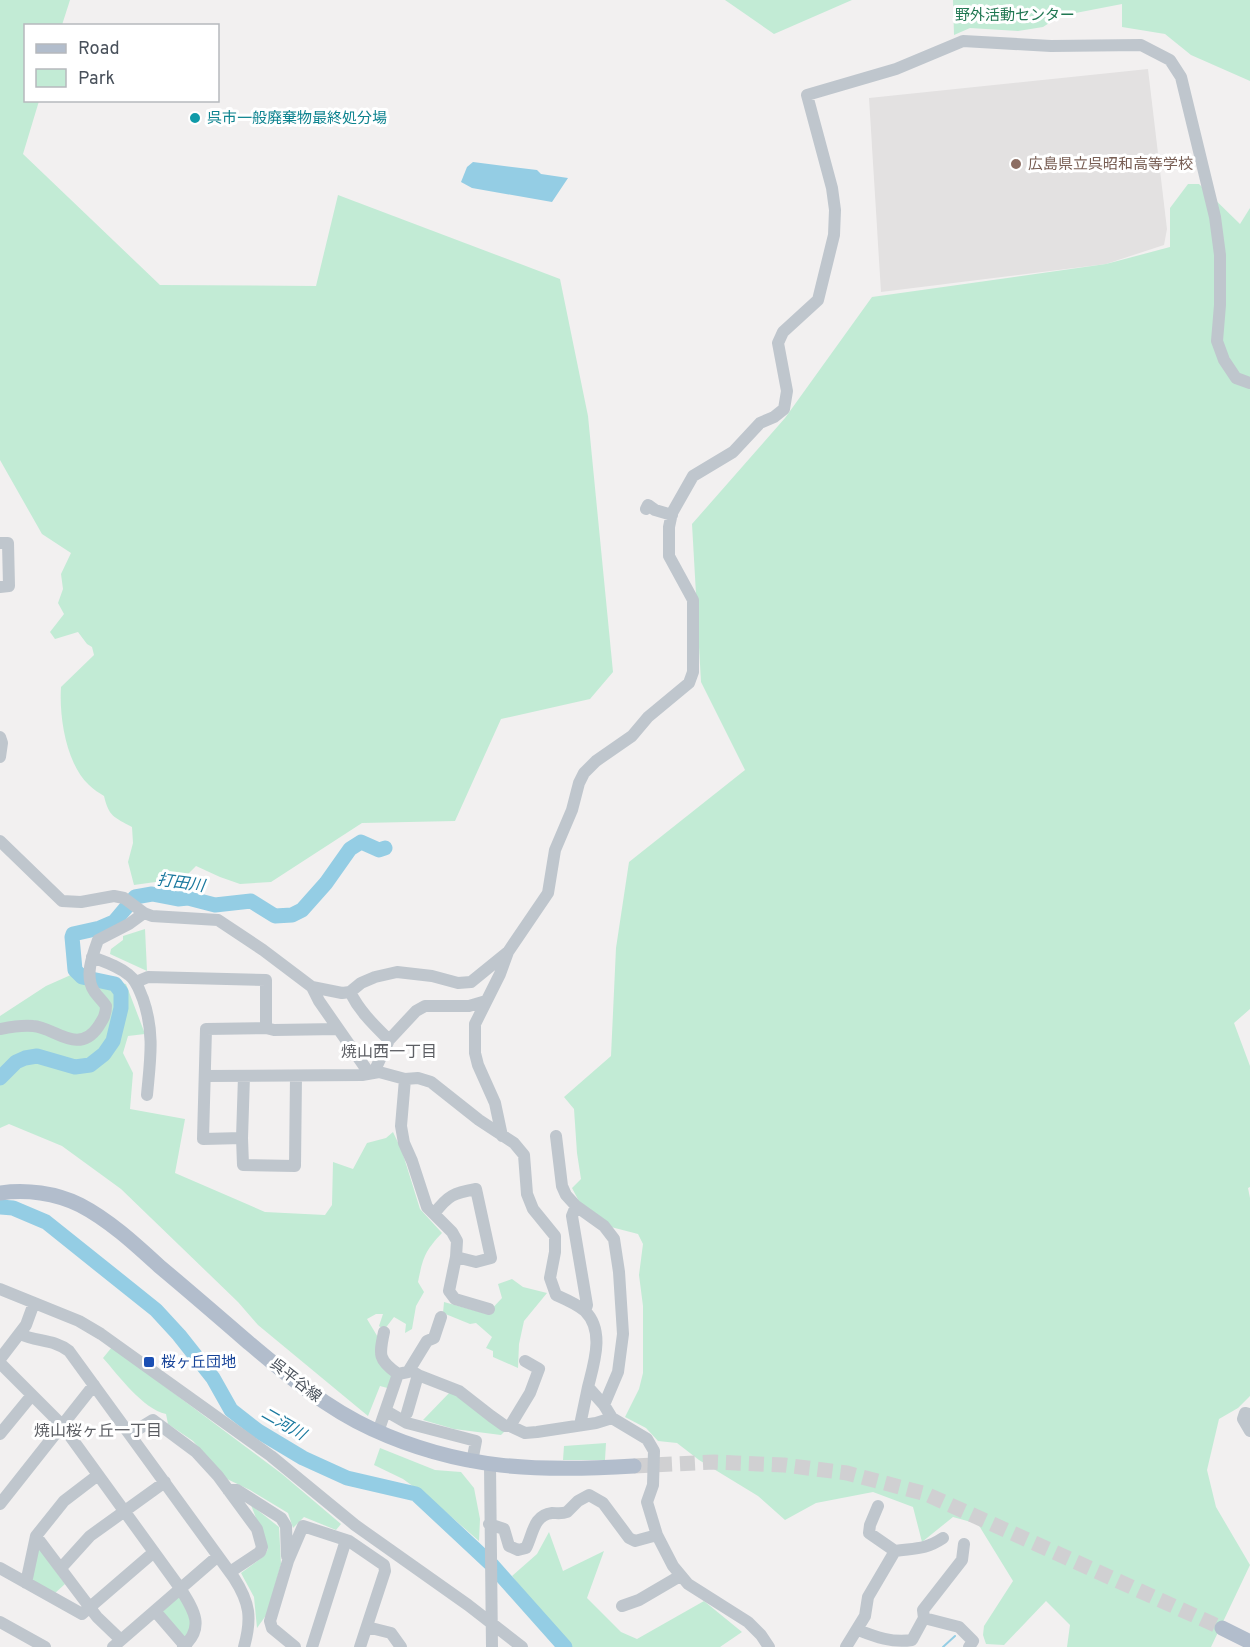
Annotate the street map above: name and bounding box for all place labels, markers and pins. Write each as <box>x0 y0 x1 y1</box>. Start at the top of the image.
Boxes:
place label: 呉市一般廃棄物最終処分場 <box>207 110 387 129</box>
marker: 呉市一般廃棄物最終処分場 <box>188 111 202 125</box>
place label: 広島県立呉昭和高等学校 <box>1028 156 1193 175</box>
marker: 広島県立呉昭和高等学校 <box>1009 157 1023 171</box>
place label: 桜ヶ丘団地 <box>161 1354 236 1373</box>
marker: 桜ヶ丘団地 <box>142 1355 156 1369</box>

